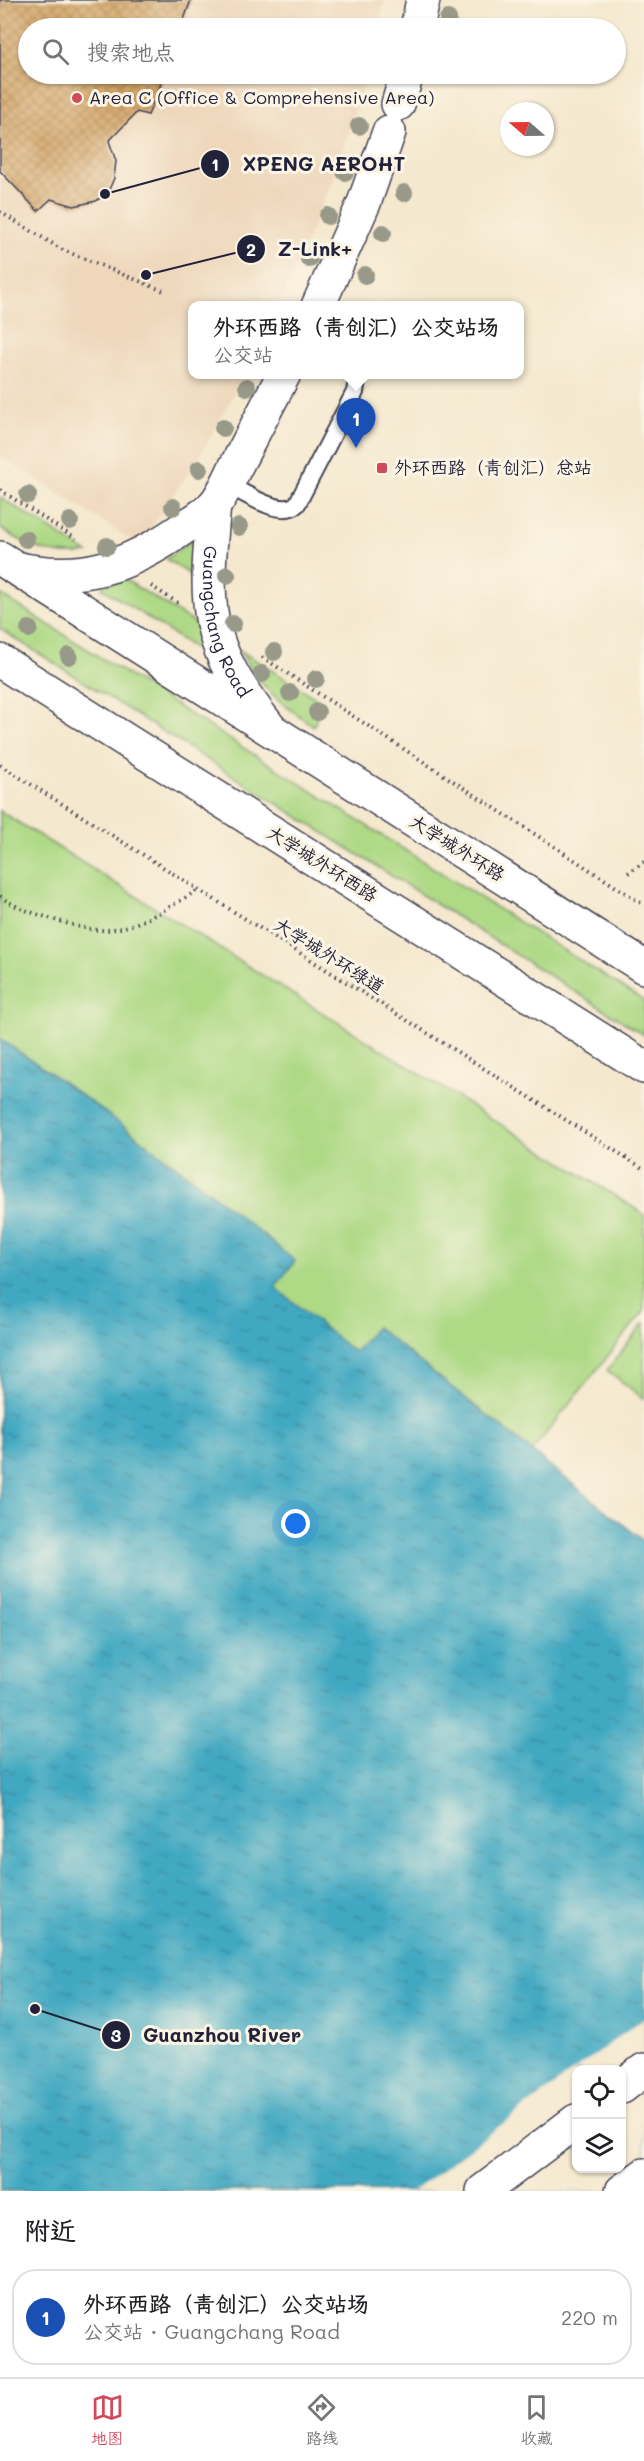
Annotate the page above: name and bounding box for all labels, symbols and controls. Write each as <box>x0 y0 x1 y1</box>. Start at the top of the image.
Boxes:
search box <box>18 18 626 84</box>
icon: search <box>39 35 72 68</box>
text: 搜索地点 <box>87 37 175 66</box>
place label: Area C (Office & Comprehensive Area) <box>89 85 434 109</box>
marker: Area C (Office & Comprehensive Area) <box>70 91 84 105</box>
north arrow <box>500 102 554 156</box>
callout: XPENG AEROHT <box>200 145 417 183</box>
text: XPENG AEROHT <box>243 150 406 176</box>
text: 1 <box>211 152 219 176</box>
callout: Z-Link+ <box>236 230 365 268</box>
text: Z-Link+ <box>278 235 352 261</box>
text: 2 <box>246 237 256 261</box>
popup <box>188 301 524 379</box>
text: 外环西路（青创汇）公交站场 <box>213 312 499 341</box>
text: 公交站 <box>213 341 273 367</box>
pin: 1 <box>336 398 376 448</box>
place label: 外环西路（青创汇）总站 <box>394 455 592 479</box>
marker: 外环西路（青创汇）总站 <box>375 461 389 475</box>
street label: Guangchang Road <box>198 545 257 702</box>
street label: 大学城外环路 <box>405 808 510 886</box>
street label: 大学城外环西路 <box>263 820 382 907</box>
street label: 大学城外环绿道 <box>270 912 389 999</box>
your location <box>281 1509 310 1538</box>
callout: Guanzhou River <box>101 2016 313 2054</box>
text: Guanzhou River <box>143 2021 301 2047</box>
text: 3 <box>111 2023 122 2047</box>
map controls <box>572 2065 626 2173</box>
button: locate <box>572 2065 626 2119</box>
button: layers <box>572 2119 626 2173</box>
text: 附近 <box>24 2213 76 2247</box>
text: 外环西路（青创汇）公交站场 <box>83 2289 369 2318</box>
text: 1 <box>41 2304 50 2330</box>
text: 220 m <box>561 2304 618 2330</box>
text: 公交站 · Guangchang Road <box>83 2318 340 2344</box>
tab: 地图 <box>91 2391 124 2449</box>
tab: 路线 <box>305 2391 338 2449</box>
tab: 收藏 <box>520 2391 553 2449</box>

